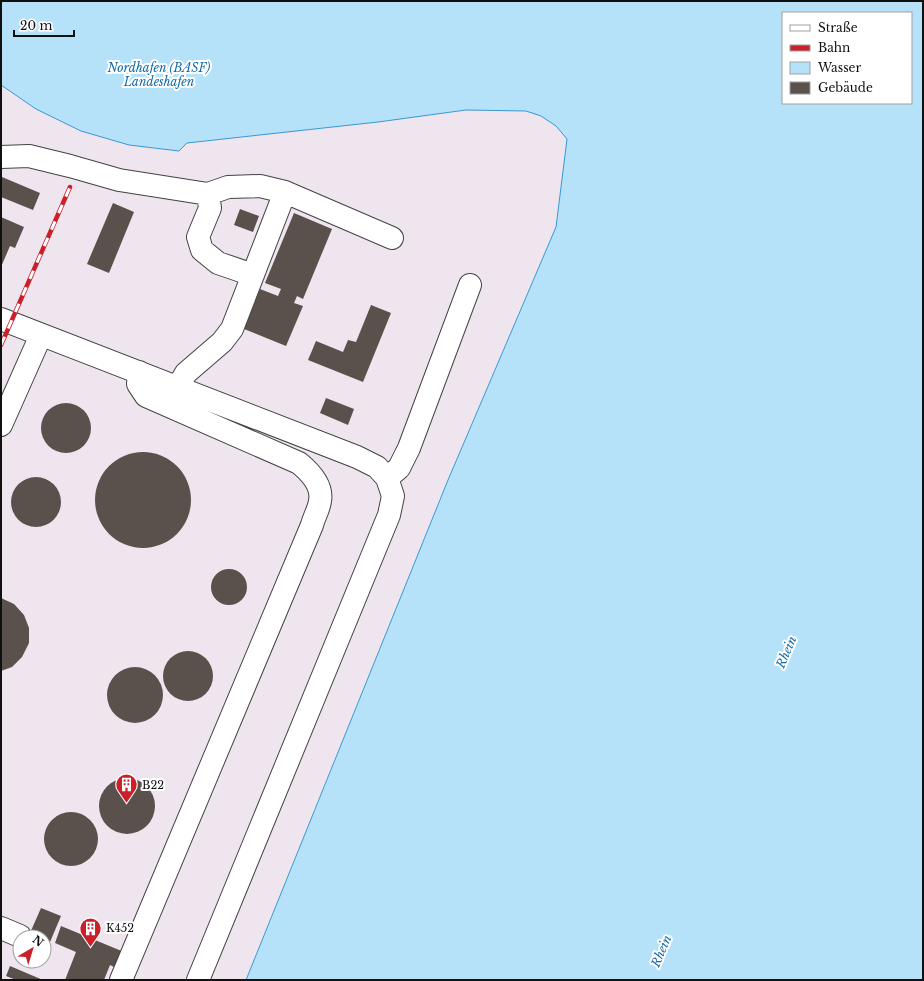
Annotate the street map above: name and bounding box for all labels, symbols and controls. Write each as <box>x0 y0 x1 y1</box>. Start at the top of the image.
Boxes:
scale bar <box>14 12 74 38</box>
legend <box>782 12 912 104</box>
text: 20 m <box>20 18 52 33</box>
text: Straße <box>818 20 858 35</box>
text: Bahn <box>818 40 850 55</box>
water label: Nordhafen (BASF) Landeshafen <box>107 60 210 89</box>
text: Wasser <box>817 60 861 75</box>
text: Gebäude <box>818 80 873 95</box>
water label: Rhein <box>772 633 800 671</box>
building icon: B22 <box>114 772 140 805</box>
place label: B22 <box>142 778 164 792</box>
building icon: K452 <box>77 915 103 948</box>
place label: K452 <box>106 921 134 935</box>
north arrow <box>12 929 52 969</box>
text: N <box>30 932 47 950</box>
water label: Rhein <box>647 932 675 970</box>

